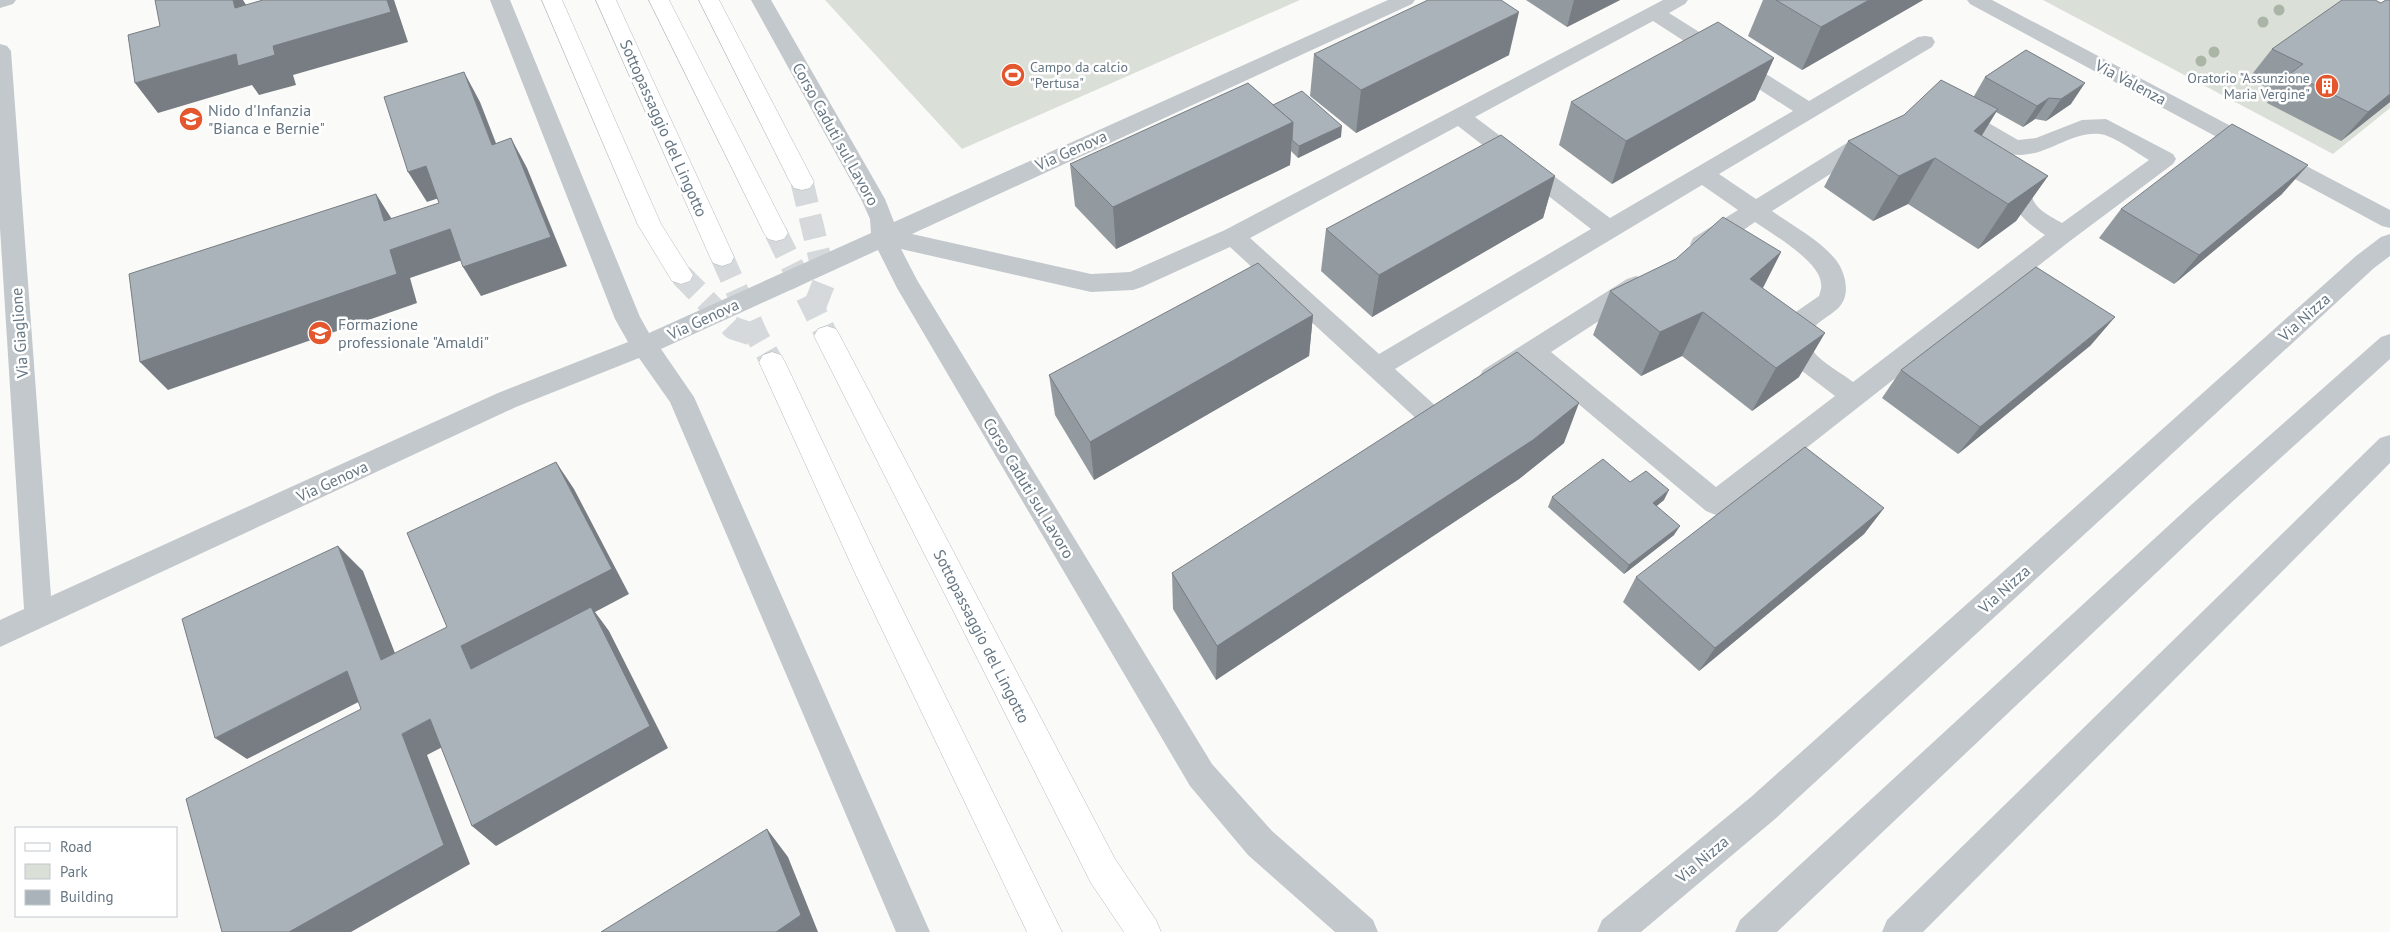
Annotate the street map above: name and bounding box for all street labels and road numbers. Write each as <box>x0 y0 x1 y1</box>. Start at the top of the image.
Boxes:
street label: Sottopassaggio del Lingotto <box>616 36 712 220</box>
street label: Via Valenza <box>2091 54 2170 109</box>
street label: Corso Caduti sul Lavoro <box>788 59 884 209</box>
street label: Via Genova <box>1031 125 1110 175</box>
street label: Via Giaglione <box>6 287 32 380</box>
street label: Via Nizza <box>2273 289 2334 346</box>
street label: Via Genova <box>663 294 742 345</box>
street label: Corso Caduti sul Lavoro <box>979 414 1079 562</box>
street label: Via Genova <box>292 456 371 507</box>
street label: Sottopassaggio del Lingotto <box>929 546 1035 726</box>
street label: Via Nizza <box>1973 561 2034 618</box>
street label: Via Nizza <box>1671 831 1733 888</box>

